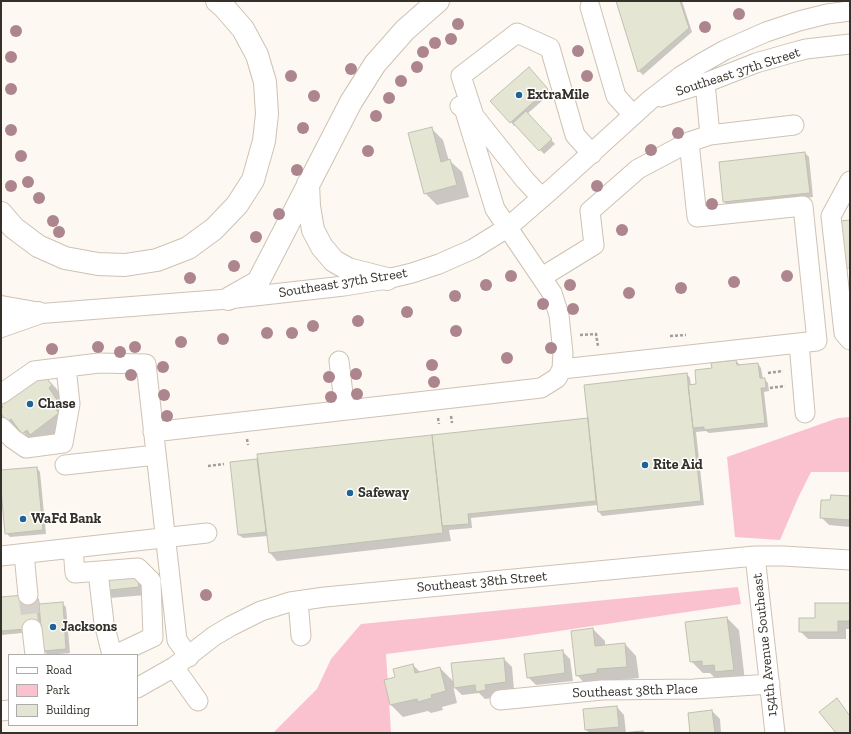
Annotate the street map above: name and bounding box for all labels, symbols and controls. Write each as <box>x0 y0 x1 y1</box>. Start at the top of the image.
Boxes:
street label: Southeast 37th Street <box>674 44 802 100</box>
place label: ExtraMile <box>527 87 589 103</box>
marker: ExtraMile <box>514 90 524 100</box>
street label: Southeast 37th Street <box>278 265 408 301</box>
place label: Chase <box>38 396 75 412</box>
marker: Chase <box>25 399 35 409</box>
place label: Rite Aid <box>653 457 703 473</box>
marker: Rite Aid <box>640 460 650 470</box>
place label: Safeway <box>358 485 409 501</box>
marker: Safeway <box>345 488 355 498</box>
place label: WaFd Bank <box>31 511 101 527</box>
marker: WaFd Bank <box>18 514 28 524</box>
street label: Southeast 38th Street <box>416 568 548 596</box>
street label: 154th Avenue Southeast <box>749 572 781 718</box>
place label: Jacksons <box>61 619 117 635</box>
marker: Jacksons <box>48 622 58 632</box>
legend <box>8 654 138 726</box>
text: Road <box>46 663 72 677</box>
street label: Southeast 38th Place <box>572 680 698 702</box>
text: Park <box>46 683 70 697</box>
text: Building <box>46 703 90 717</box>

